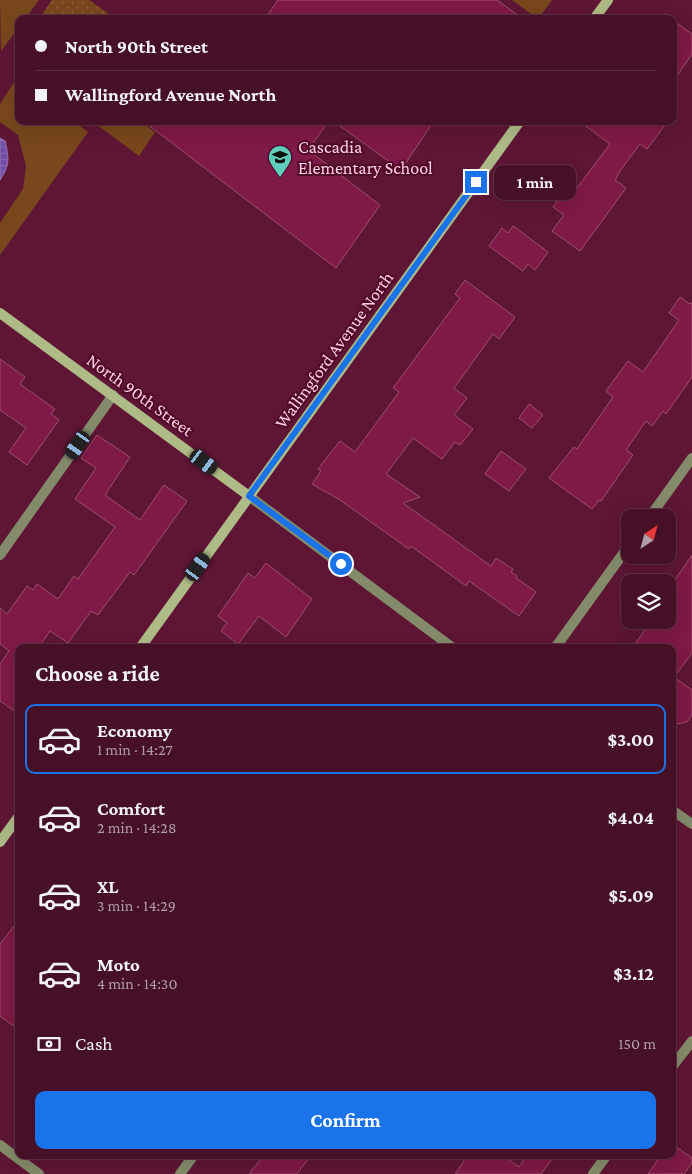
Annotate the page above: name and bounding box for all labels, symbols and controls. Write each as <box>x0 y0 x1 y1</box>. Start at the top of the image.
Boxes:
text: North 90th Street <box>65 36 208 57</box>
text: Wallingford Avenue North <box>65 84 276 105</box>
place label: Cascadia Elementary School <box>298 137 433 178</box>
school or university icon: Cascadia Elementary School <box>267 144 293 178</box>
callout: 1 min <box>494 164 576 200</box>
route end <box>465 171 487 193</box>
text: 1 min <box>517 174 553 191</box>
street label: Wallingford Avenue North <box>270 268 398 432</box>
street label: North 90th Street <box>83 350 198 441</box>
car <box>63 428 92 462</box>
car <box>187 447 220 477</box>
north arrow <box>621 509 676 564</box>
map controls <box>621 509 676 629</box>
car <box>183 550 212 584</box>
route start <box>330 553 352 575</box>
button: layers <box>621 574 676 629</box>
text: Choose a ride <box>35 661 160 686</box>
icon: car <box>37 717 82 762</box>
text: Economy <box>97 720 172 741</box>
text: $3.00 <box>607 729 654 750</box>
text: 1 min · 14:27 <box>97 741 173 758</box>
icon: car <box>37 795 82 840</box>
text: Comfort <box>97 798 165 819</box>
text: $4.04 <box>608 807 654 828</box>
text: 2 min · 14:28 <box>97 819 176 836</box>
icon: car <box>37 873 82 918</box>
text: XL <box>97 876 119 897</box>
text: $5.09 <box>609 885 654 906</box>
text: 3 min · 14:29 <box>97 897 176 914</box>
icon: car <box>37 951 82 996</box>
text: Moto <box>97 954 140 975</box>
text: $3.12 <box>613 963 654 984</box>
text: 4 min · 14:30 <box>97 975 177 992</box>
icon: cash <box>35 1030 63 1058</box>
text: Cash <box>75 1033 113 1054</box>
text: 150 m <box>618 1035 656 1052</box>
button: Confirm <box>35 1091 656 1149</box>

